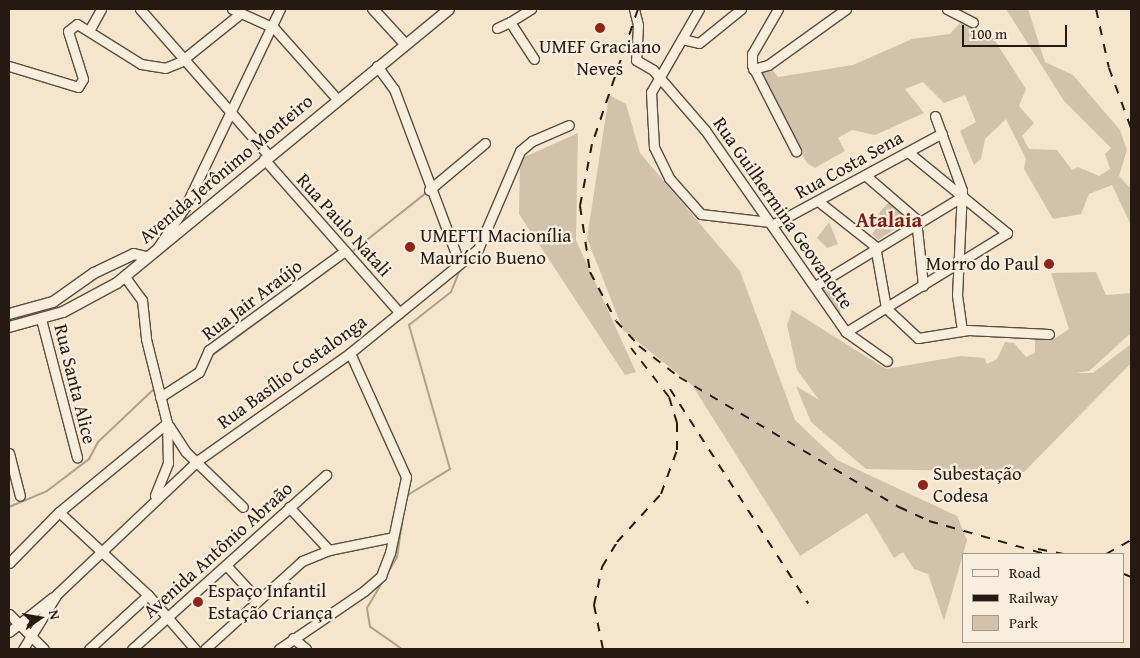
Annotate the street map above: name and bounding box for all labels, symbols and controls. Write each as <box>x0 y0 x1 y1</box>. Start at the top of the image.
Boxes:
scale bar <box>965 15 1070 47</box>
marker: UMEF Graciano Neves <box>594 22 606 34</box>
text: 100 m <box>970 23 1007 44</box>
place label: UMEF Graciano Neves <box>539 36 661 80</box>
street label: Avenida Jerônimo Monteiro <box>134 90 318 248</box>
street label: Rua Guilhermina Geovanotte <box>708 113 858 313</box>
street label: Rua Costa Sena <box>791 126 907 204</box>
street label: Rua Paulo Natali <box>292 169 396 281</box>
district label: Atalaia <box>856 207 922 233</box>
place label: UMEFTI Macionília Maurício Bueno <box>420 225 571 269</box>
marker: UMEFTI Macionília Maurício Bueno <box>404 241 416 253</box>
place label: Morro do Paul <box>926 253 1039 275</box>
street label: Rua Jair Araújo <box>197 255 307 345</box>
marker: Morro do Paul <box>1043 258 1055 270</box>
street label: Rua Basílio Costalonga <box>213 310 371 434</box>
street label: Rua Santa Alice <box>49 322 101 446</box>
place label: Subestação Codesa <box>933 463 1022 507</box>
street label: Avenida Antônio Abraão <box>139 477 297 623</box>
marker: Subestação Codesa <box>917 479 929 491</box>
legend <box>962 553 1125 643</box>
text: Road <box>1009 562 1040 583</box>
place label: Espaço Infantil Estação Criança <box>208 580 333 624</box>
text: Railway <box>1009 587 1058 608</box>
north arrow <box>15 593 65 643</box>
marker: Espaço Infantil Estação Criança <box>192 596 204 608</box>
text: N <box>44 608 65 621</box>
text: Park <box>1009 612 1038 633</box>

